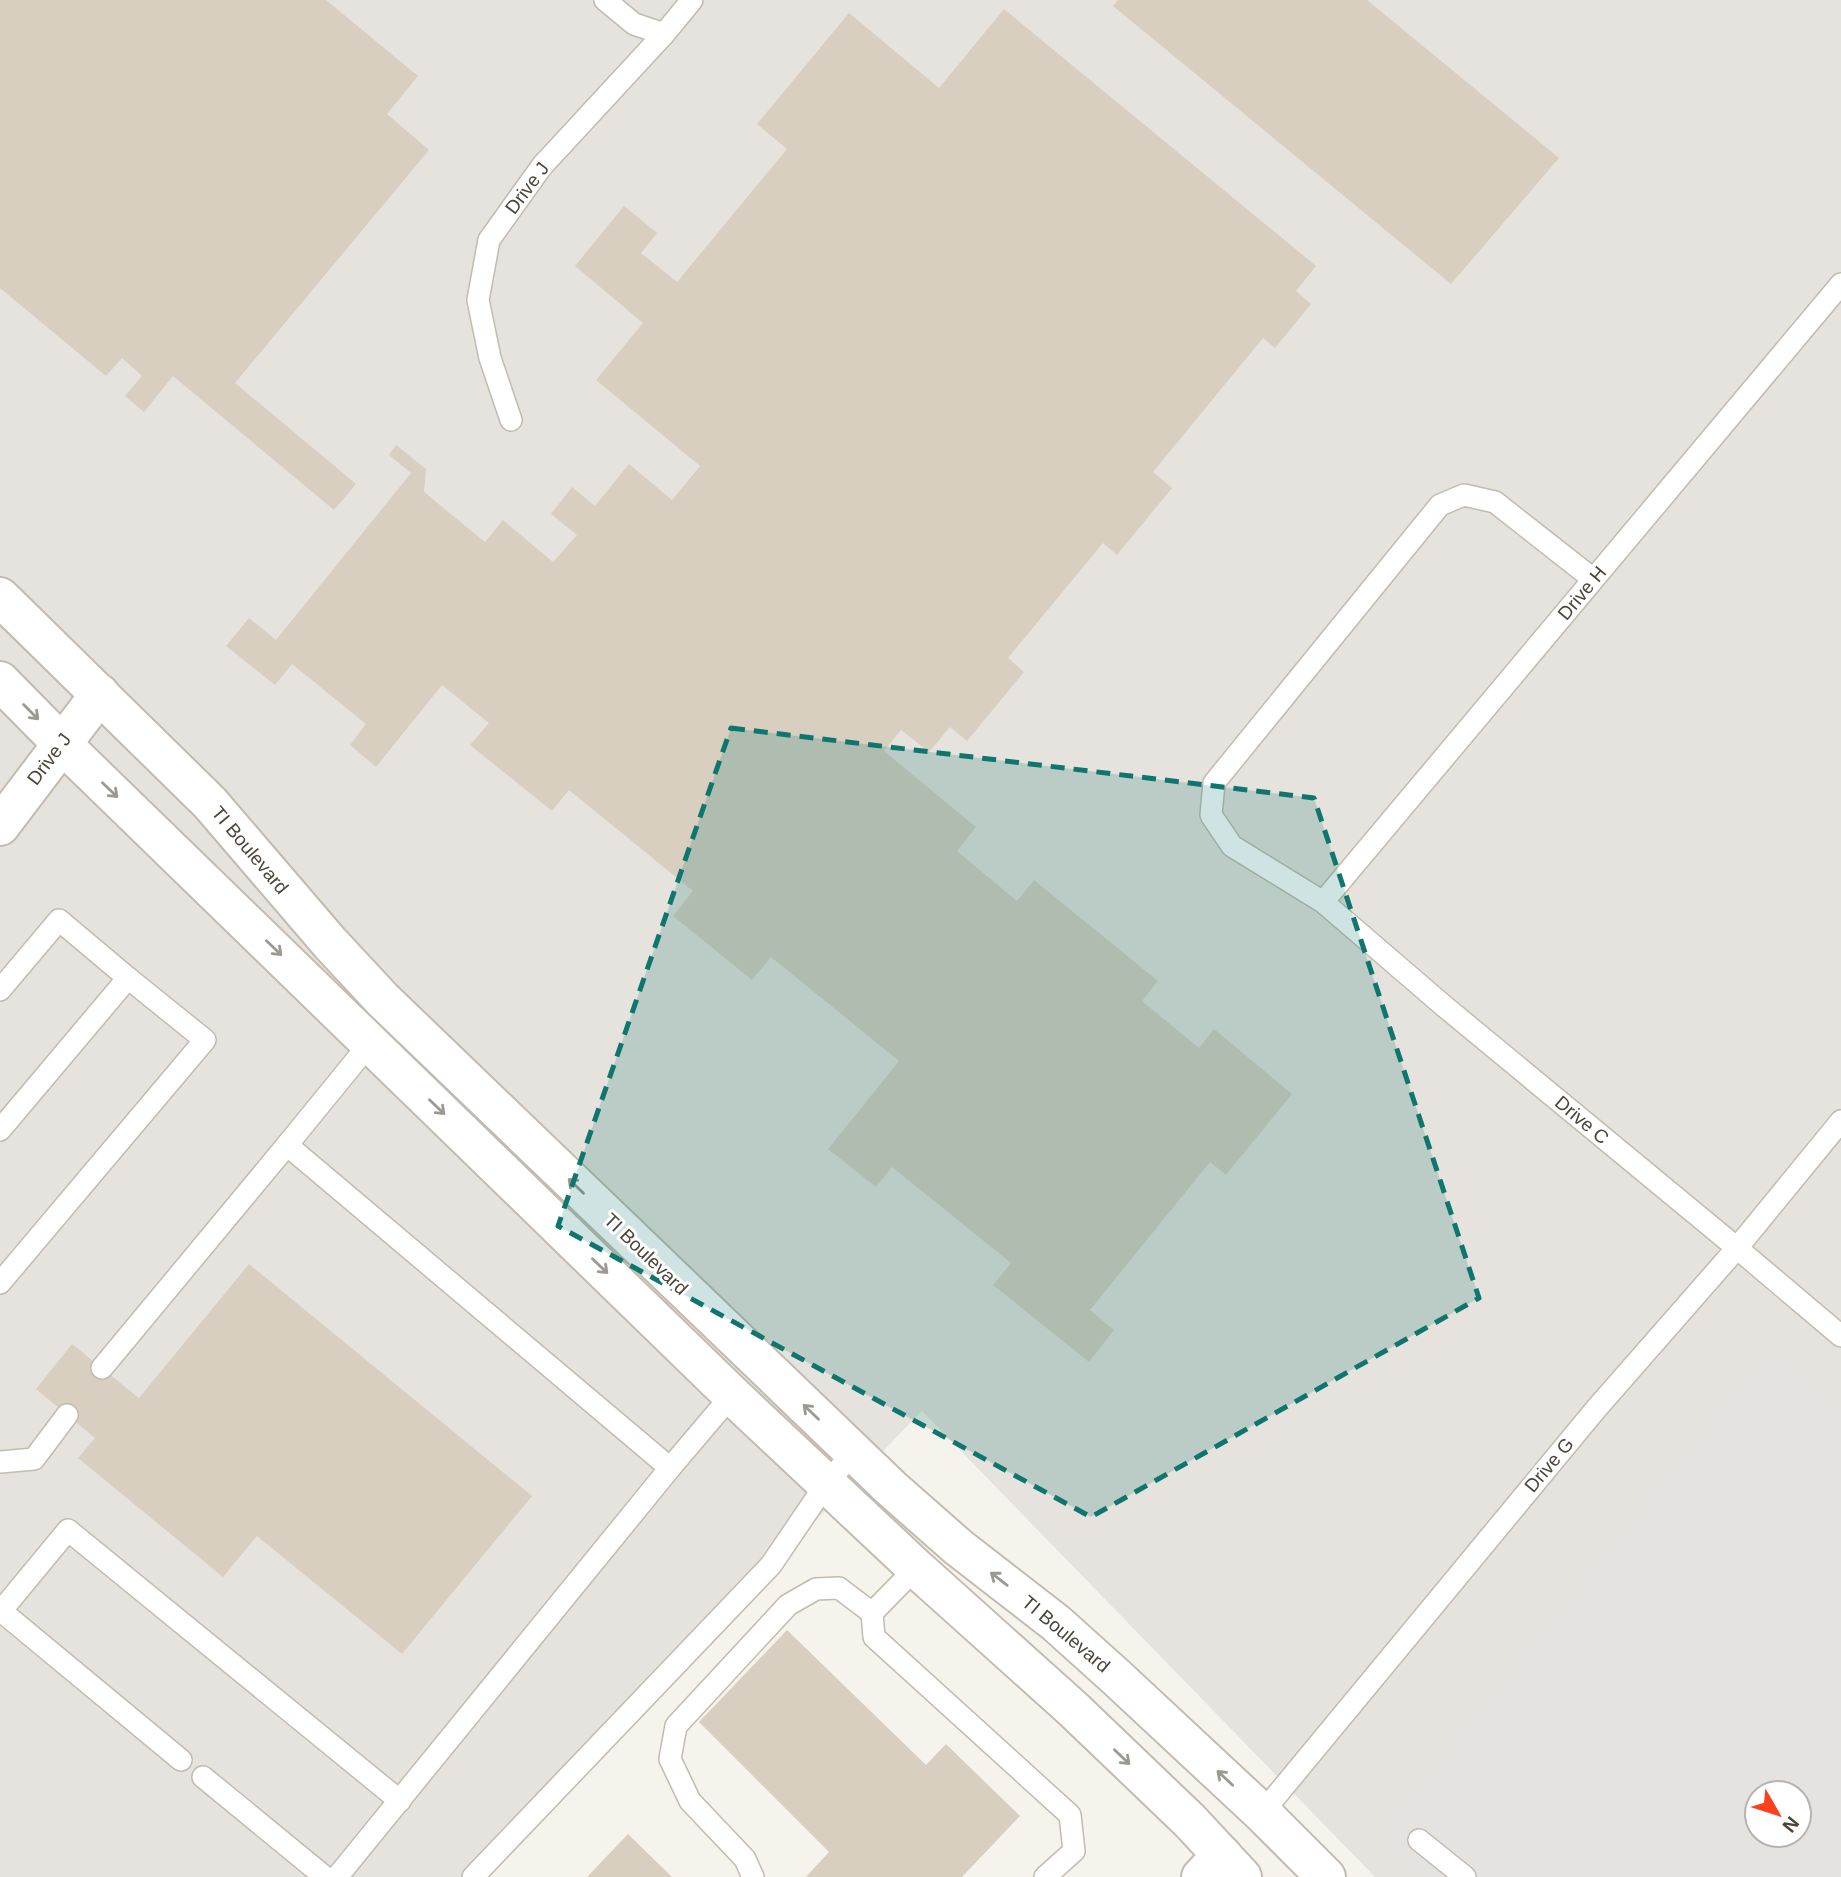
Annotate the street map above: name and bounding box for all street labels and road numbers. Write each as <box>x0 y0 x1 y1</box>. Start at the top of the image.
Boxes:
street label: Drive J <box>501 158 553 218</box>
street label: Drive H <box>1554 562 1610 624</box>
street label: Drive J <box>23 729 75 789</box>
street label: TI Boulevard <box>207 802 293 898</box>
street label: Drive C <box>1551 1092 1613 1148</box>
street label: TI Boulevard <box>600 1209 692 1299</box>
street label: Drive G <box>1520 1434 1578 1496</box>
street label: TI Boulevard <box>1018 1591 1114 1677</box>

